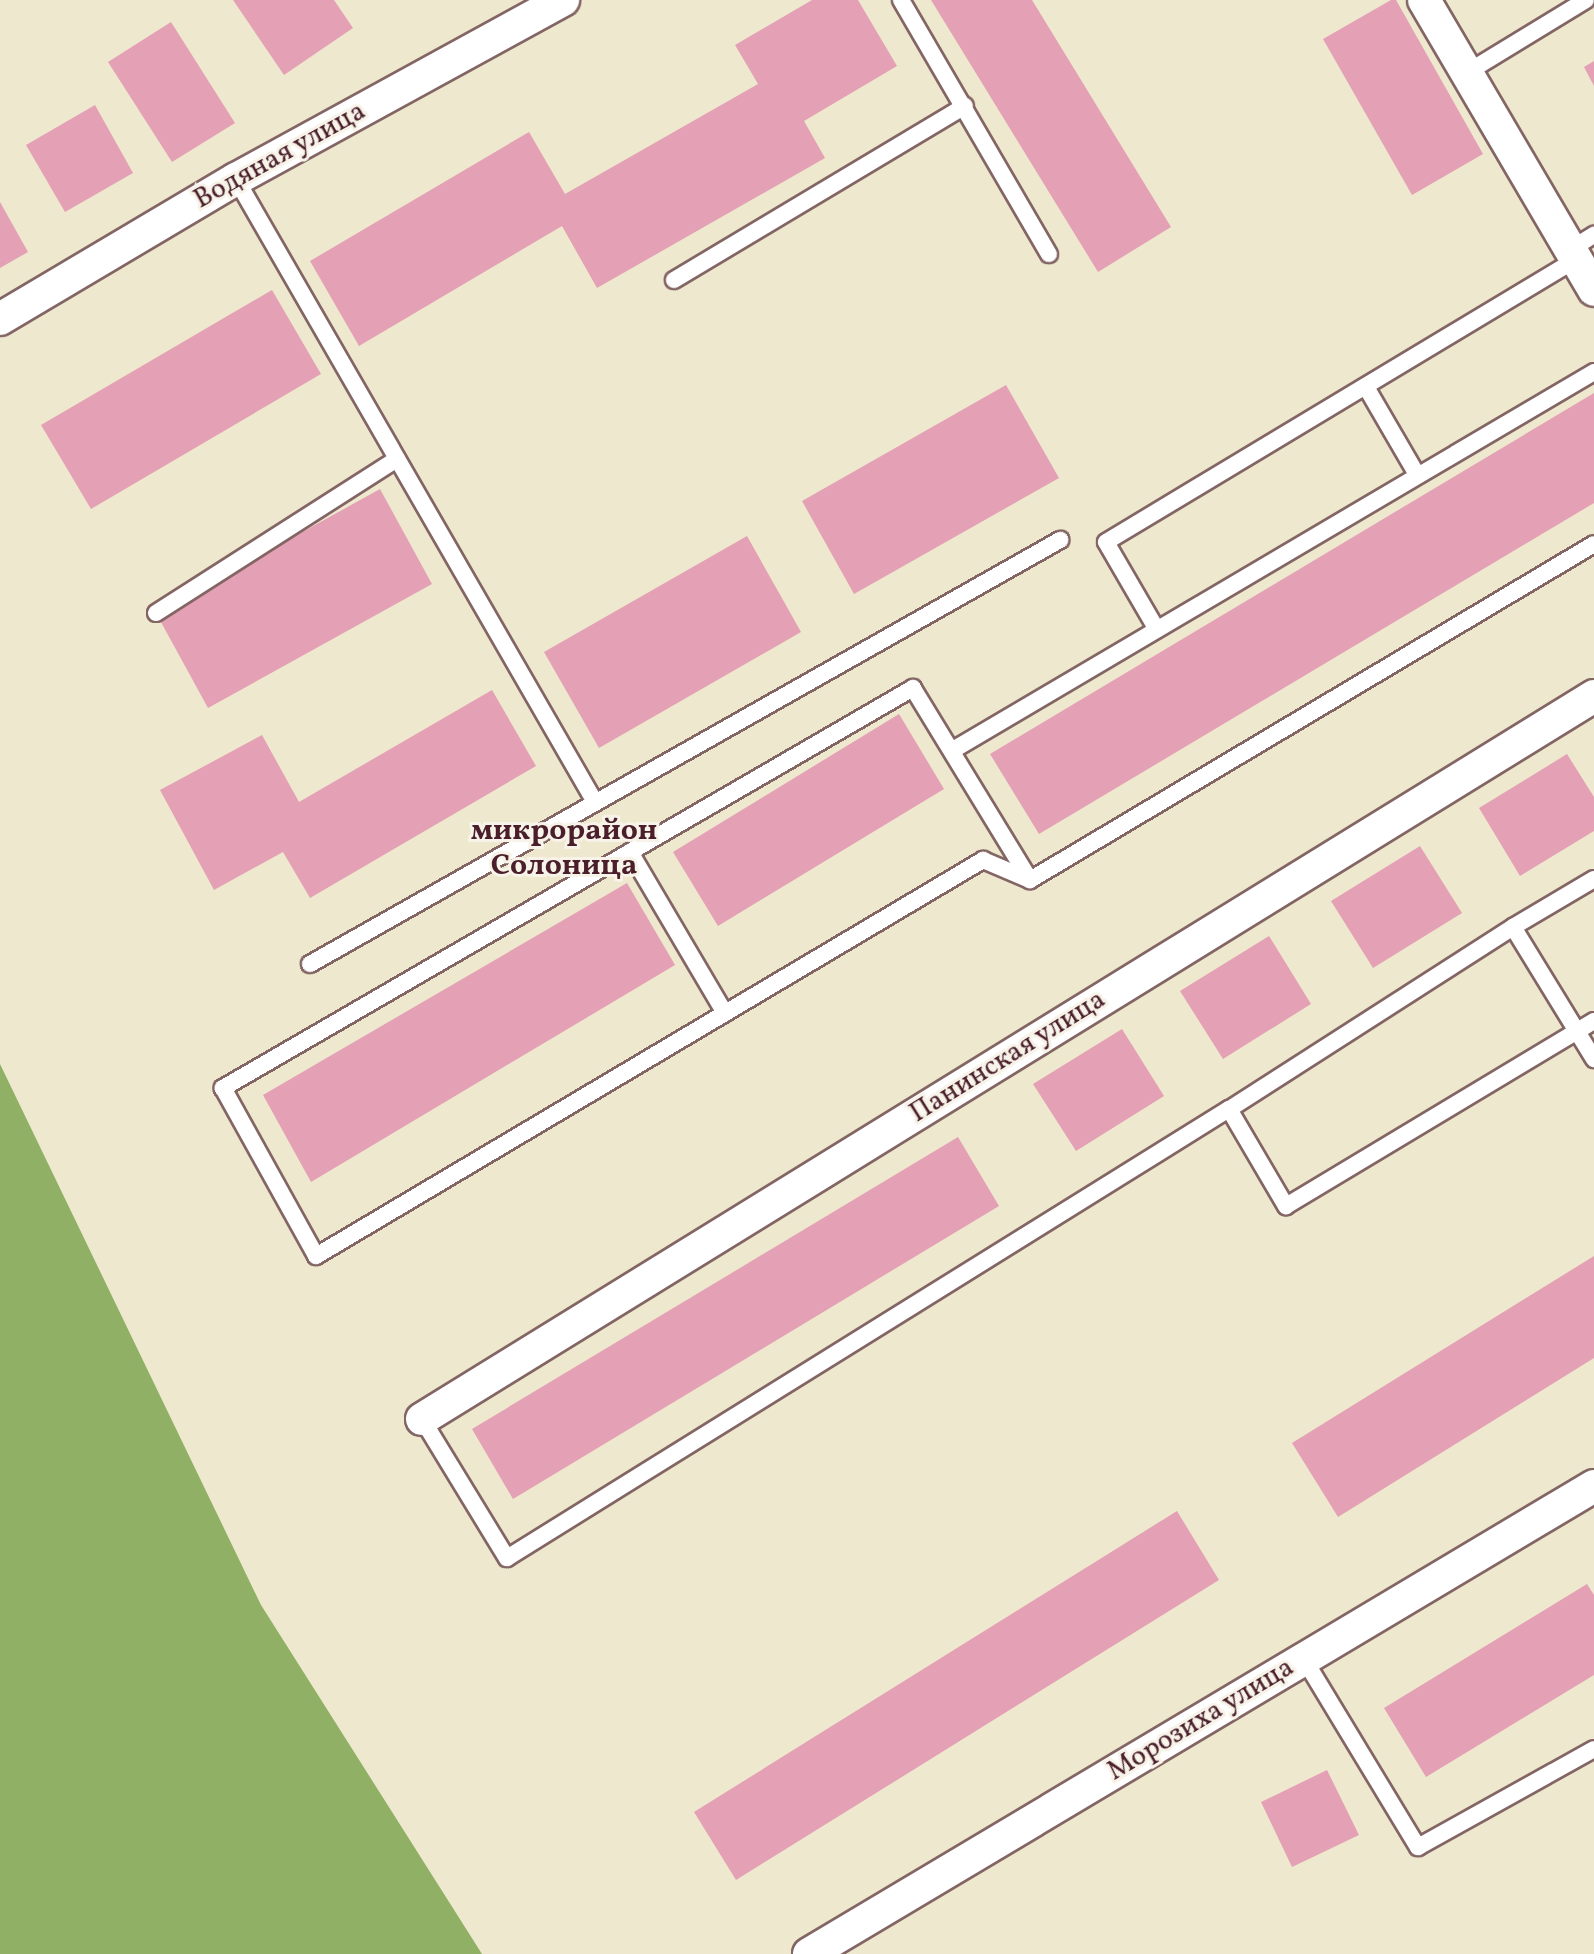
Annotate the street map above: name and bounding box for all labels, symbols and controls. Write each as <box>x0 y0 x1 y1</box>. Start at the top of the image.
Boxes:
street label: Водяная улица <box>188 95 372 217</box>
district label: микрорайон Солоница <box>471 813 657 884</box>
street label: Панинская улица <box>904 983 1112 1131</box>
street label: Морозиха улица <box>1101 1651 1301 1789</box>

